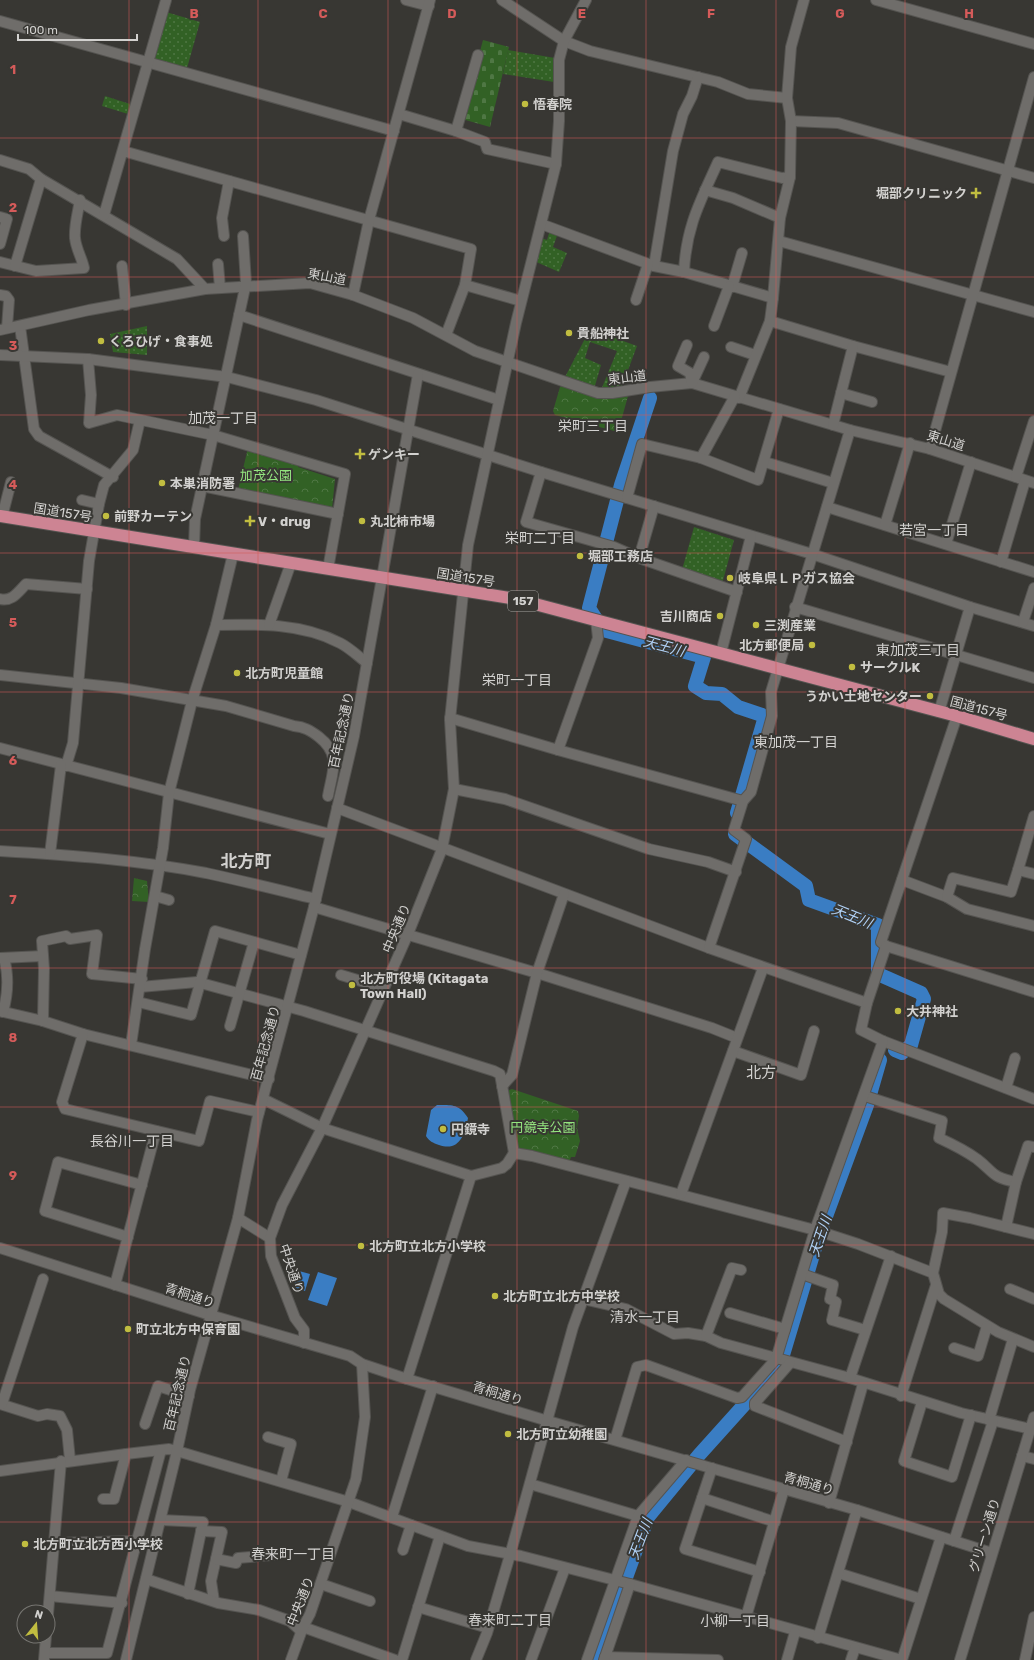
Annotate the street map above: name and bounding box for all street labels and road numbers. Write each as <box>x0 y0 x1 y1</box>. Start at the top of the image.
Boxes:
street label: 東山道 <box>306 265 347 288</box>
street label: 東山道 <box>607 368 647 387</box>
street label: 東山道 <box>925 428 967 453</box>
street label: 国道157号 <box>33 500 93 525</box>
street label: 国道157号 <box>436 565 496 590</box>
road number: 157 <box>508 591 538 611</box>
street label: 百年記念通り <box>326 690 357 770</box>
street label: 国道157号 <box>948 694 1009 723</box>
street label: 中央通り <box>379 901 414 955</box>
street label: 百年記念通り <box>248 1004 283 1083</box>
street label: 中央通り <box>276 1242 307 1296</box>
street label: 青桐通り <box>163 1280 217 1311</box>
street label: 百年記念通り <box>161 1353 194 1433</box>
street label: 青桐通り <box>471 1379 525 1408</box>
street label: 青桐通り <box>782 1469 836 1498</box>
street label: グリーン通り <box>966 1496 1003 1574</box>
street label: 中央通り <box>284 1574 317 1628</box>

